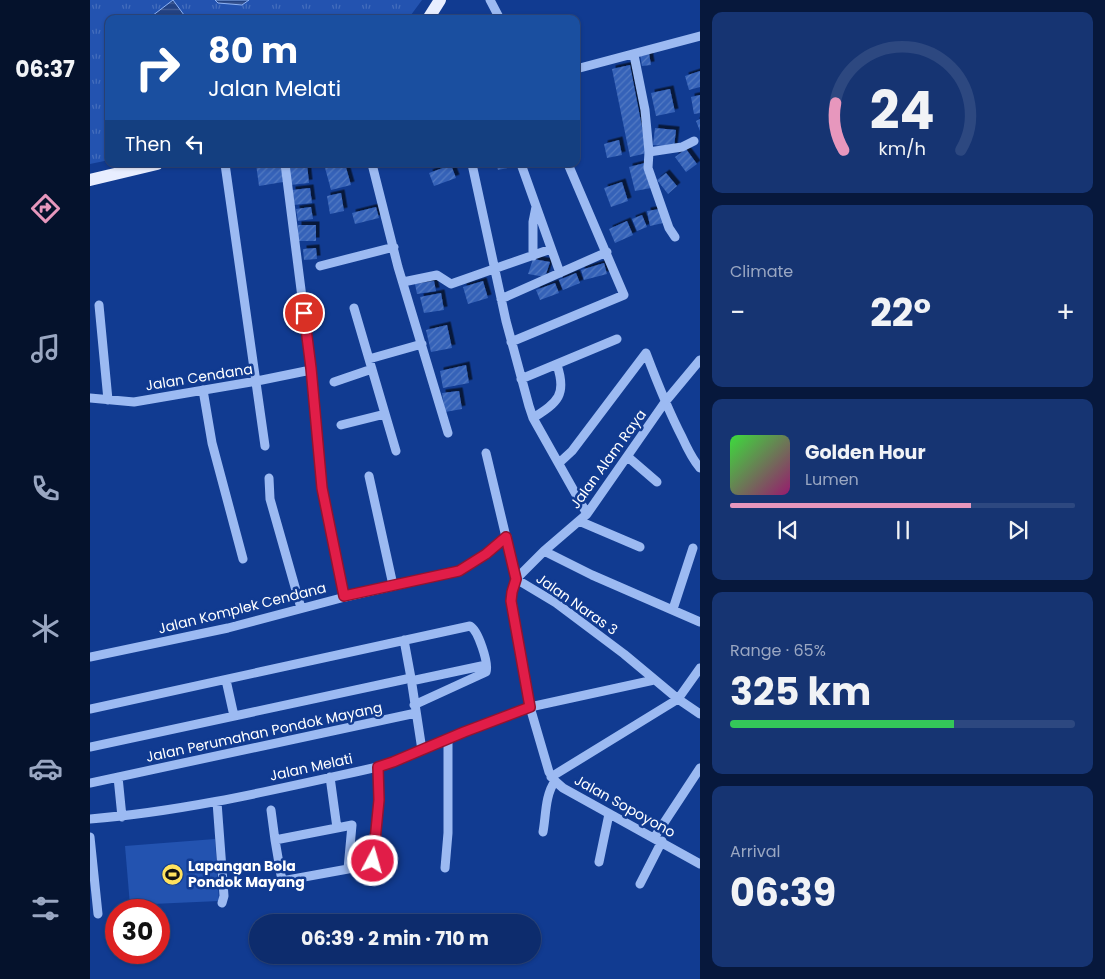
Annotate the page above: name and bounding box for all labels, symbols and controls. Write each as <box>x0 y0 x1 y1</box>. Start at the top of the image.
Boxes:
text: 80 m <box>208 26 298 75</box>
icon: right <box>125 35 190 100</box>
text: 06:37 <box>15 54 75 85</box>
text: Jalan Melati <box>208 73 341 104</box>
text: 24 <box>870 74 935 147</box>
icon: left <box>181 130 209 158</box>
text: Then <box>125 131 171 158</box>
text: km/h <box>879 136 926 161</box>
icon: directions <box>28 191 63 226</box>
text: Climate <box>730 260 793 283</box>
text: 22° <box>870 286 931 339</box>
pin <box>283 292 325 334</box>
text: − <box>730 293 745 332</box>
text: + <box>1056 293 1075 332</box>
icon: arrive <box>290 299 318 327</box>
icon: music <box>28 331 63 366</box>
street label: Jalan Cendana <box>144 359 254 395</box>
street label: Jalan Alam Raya <box>565 405 651 513</box>
text: Golden Hour <box>805 439 926 466</box>
text: Lumen <box>805 468 859 491</box>
icon: phone <box>28 471 63 506</box>
icon: previous <box>774 516 802 544</box>
icon: pause <box>889 516 917 544</box>
icon: next <box>1004 516 1032 544</box>
street label: Jalan Naras 3 <box>532 568 622 640</box>
street label: Jalan Komplek Cendana <box>156 577 328 639</box>
icon: climate <box>28 611 63 646</box>
text: Range · 65% <box>730 639 826 662</box>
text: 325 km <box>730 665 871 718</box>
street label: Jalan Perumahan Pondok Mayang <box>144 697 384 767</box>
street label: Jalan Melati <box>268 748 354 786</box>
icon: car <box>28 751 63 786</box>
street label: Jalan Sopoyono <box>571 770 679 842</box>
position arrow <box>346 834 398 886</box>
text: Arrival <box>730 840 780 863</box>
place label: Lapangan Bola Pondok Mayang <box>188 856 305 892</box>
sports icon: Lapangan Bola Pondok Mayang <box>160 862 184 886</box>
text: 06:39 <box>730 866 836 919</box>
icon: filters <box>28 891 63 926</box>
speed limit sign: 30 <box>105 899 170 964</box>
text: 06:39 · 2 min · 710 m <box>301 925 489 952</box>

